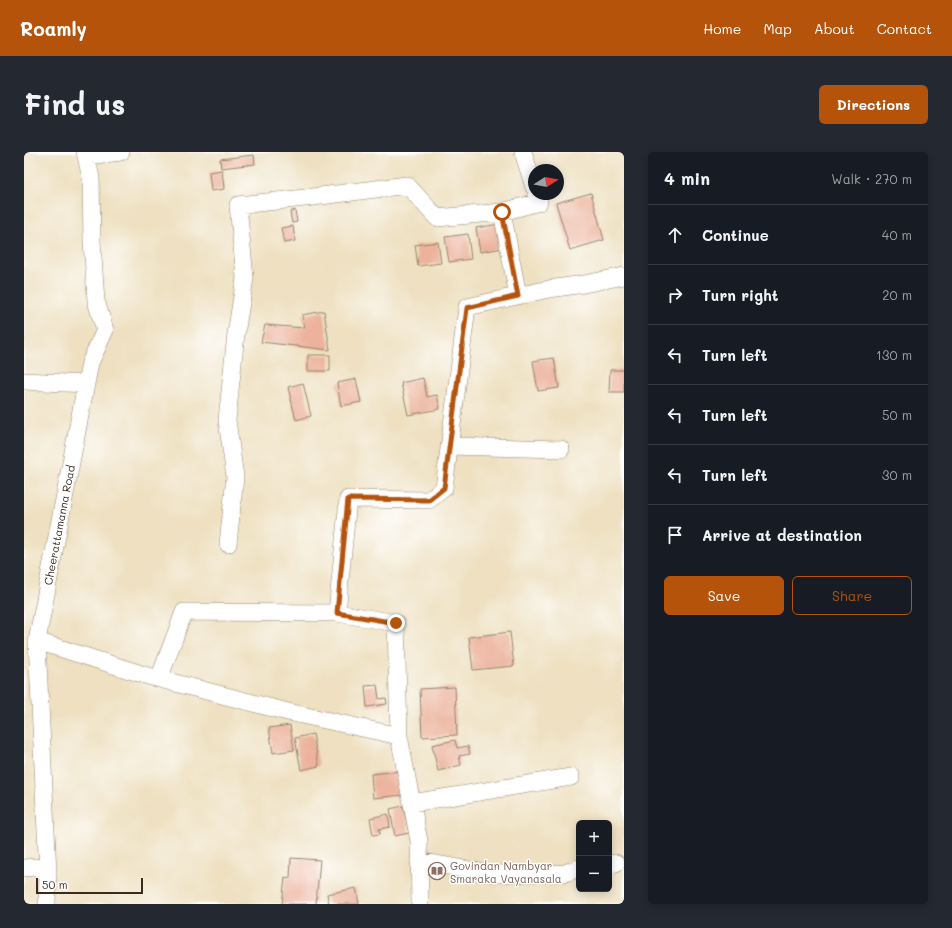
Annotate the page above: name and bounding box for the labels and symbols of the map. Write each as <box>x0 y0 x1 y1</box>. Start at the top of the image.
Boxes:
north arrow <box>528 164 564 200</box>
route start <box>493 203 511 221</box>
street label: Cheerattamanna Road <box>40 464 78 586</box>
route end <box>387 614 405 632</box>
place label: Govindan Nambyar Smaraka Vayanasala <box>450 858 562 886</box>
library icon: Govindan Nambyar Smaraka Vayanasala <box>427 861 447 881</box>
scale bar <box>36 876 143 895</box>

